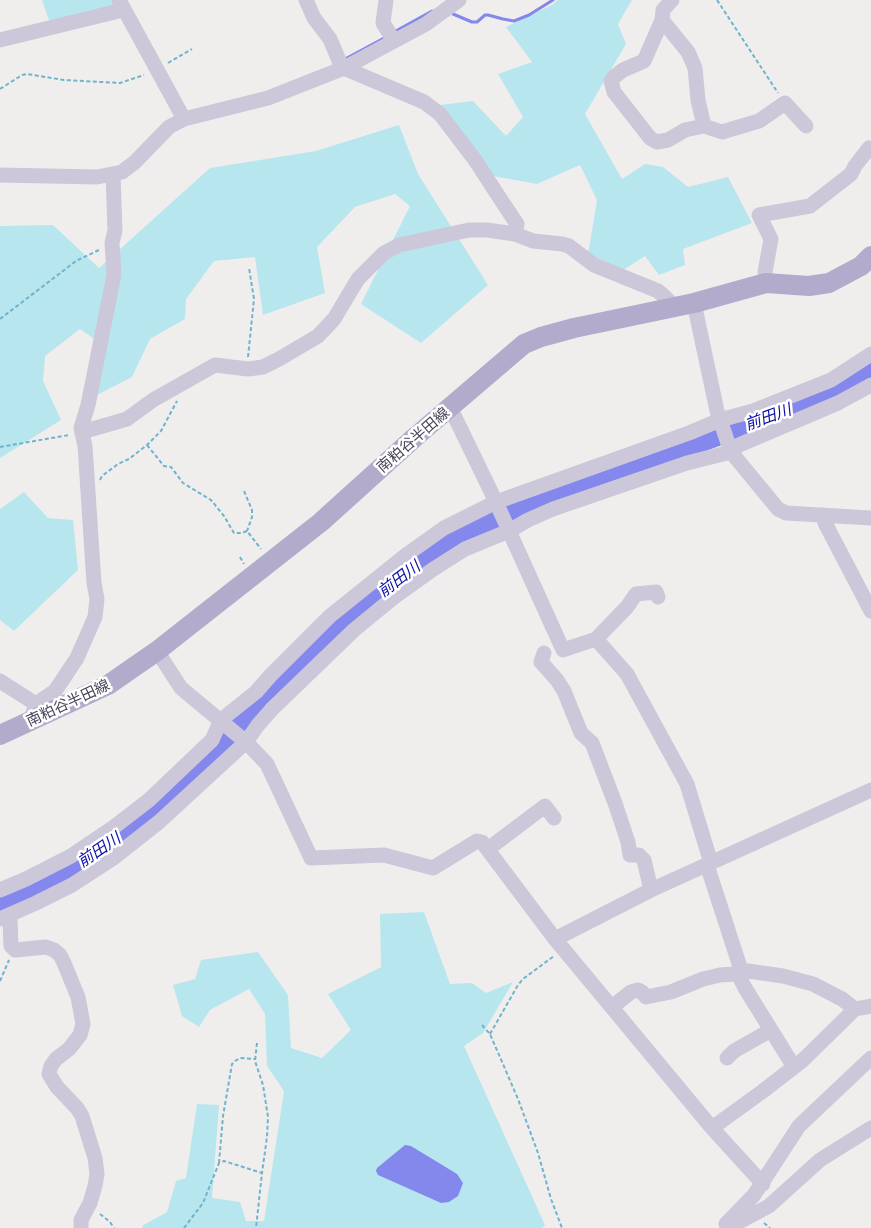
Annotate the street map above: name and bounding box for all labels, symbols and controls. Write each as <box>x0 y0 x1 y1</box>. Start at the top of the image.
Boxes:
water label: 前田川 <box>742 400 794 434</box>
street label: 南粕谷半田線 <box>373 404 453 476</box>
water label: 前田川 <box>374 557 424 601</box>
street label: 南粕谷半田線 <box>23 676 113 730</box>
water label: 前田川 <box>74 829 124 871</box>

